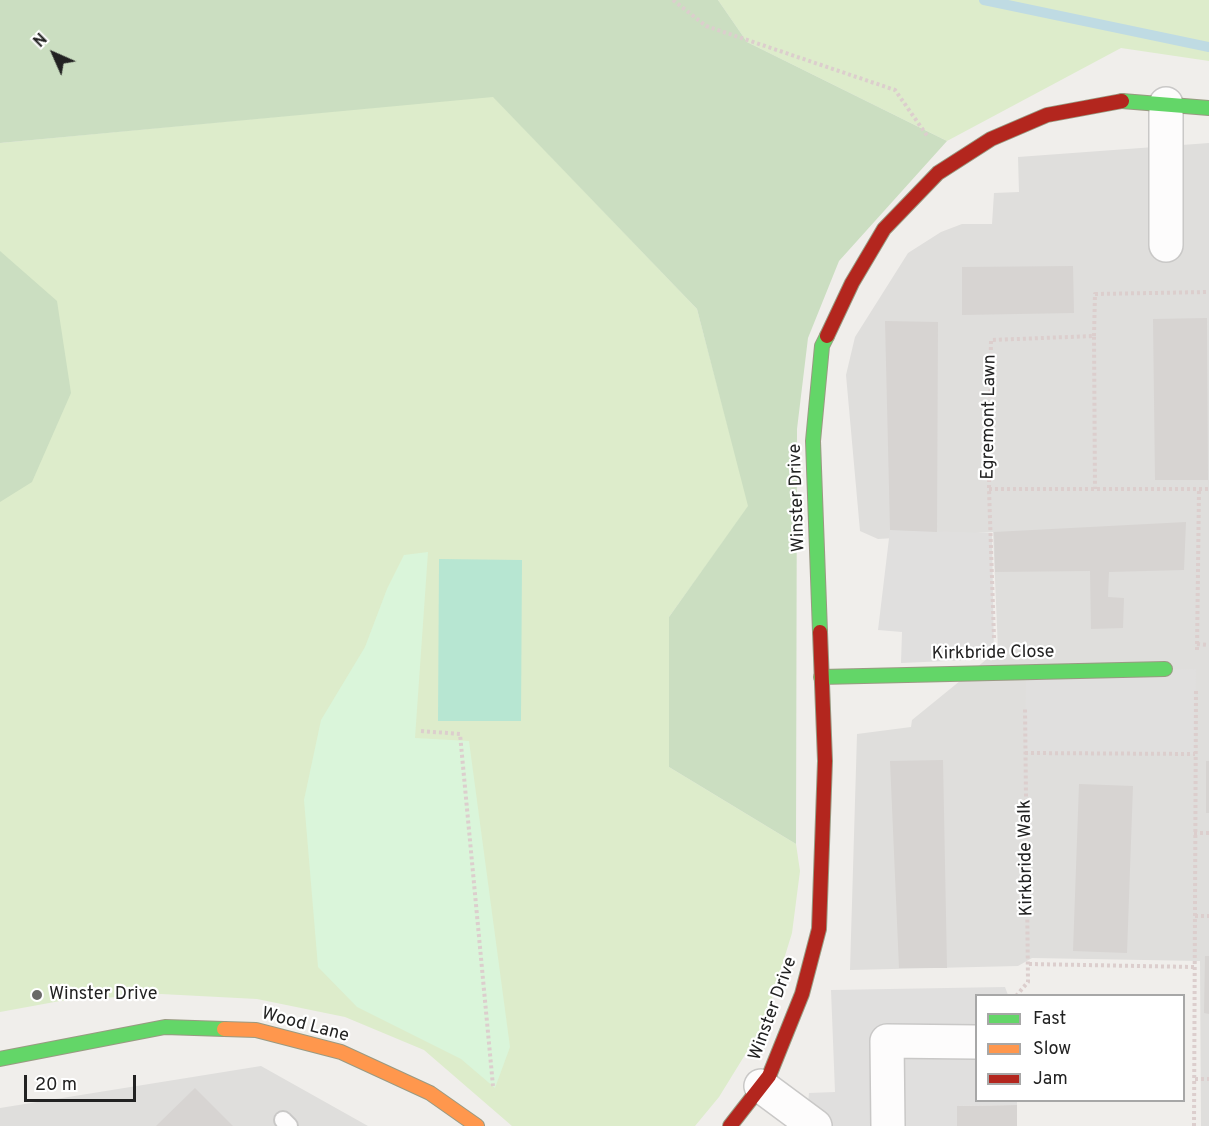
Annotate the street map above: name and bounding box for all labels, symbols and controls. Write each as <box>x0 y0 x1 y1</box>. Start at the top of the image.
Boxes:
north arrow <box>24 24 84 84</box>
text: N <box>30 30 52 52</box>
street label: Egremont Lawn <box>978 354 1002 480</box>
street label: Winster Drive <box>785 443 811 553</box>
street label: Kirkbride Close <box>932 642 1054 666</box>
street label: Kirkbride Walk <box>1015 799 1039 917</box>
street label: Winster Drive <box>745 954 803 1064</box>
place label: Winster Drive <box>49 984 157 1006</box>
marker: Winster Drive <box>30 988 44 1002</box>
legend <box>975 994 1185 1102</box>
street label: Wood Lane <box>259 1004 351 1048</box>
text: Fast <box>1033 1008 1066 1031</box>
text: Slow <box>1033 1038 1071 1061</box>
scale bar <box>27 1063 140 1101</box>
text: Jam <box>1033 1068 1068 1091</box>
text: 20 m <box>35 1074 77 1097</box>

